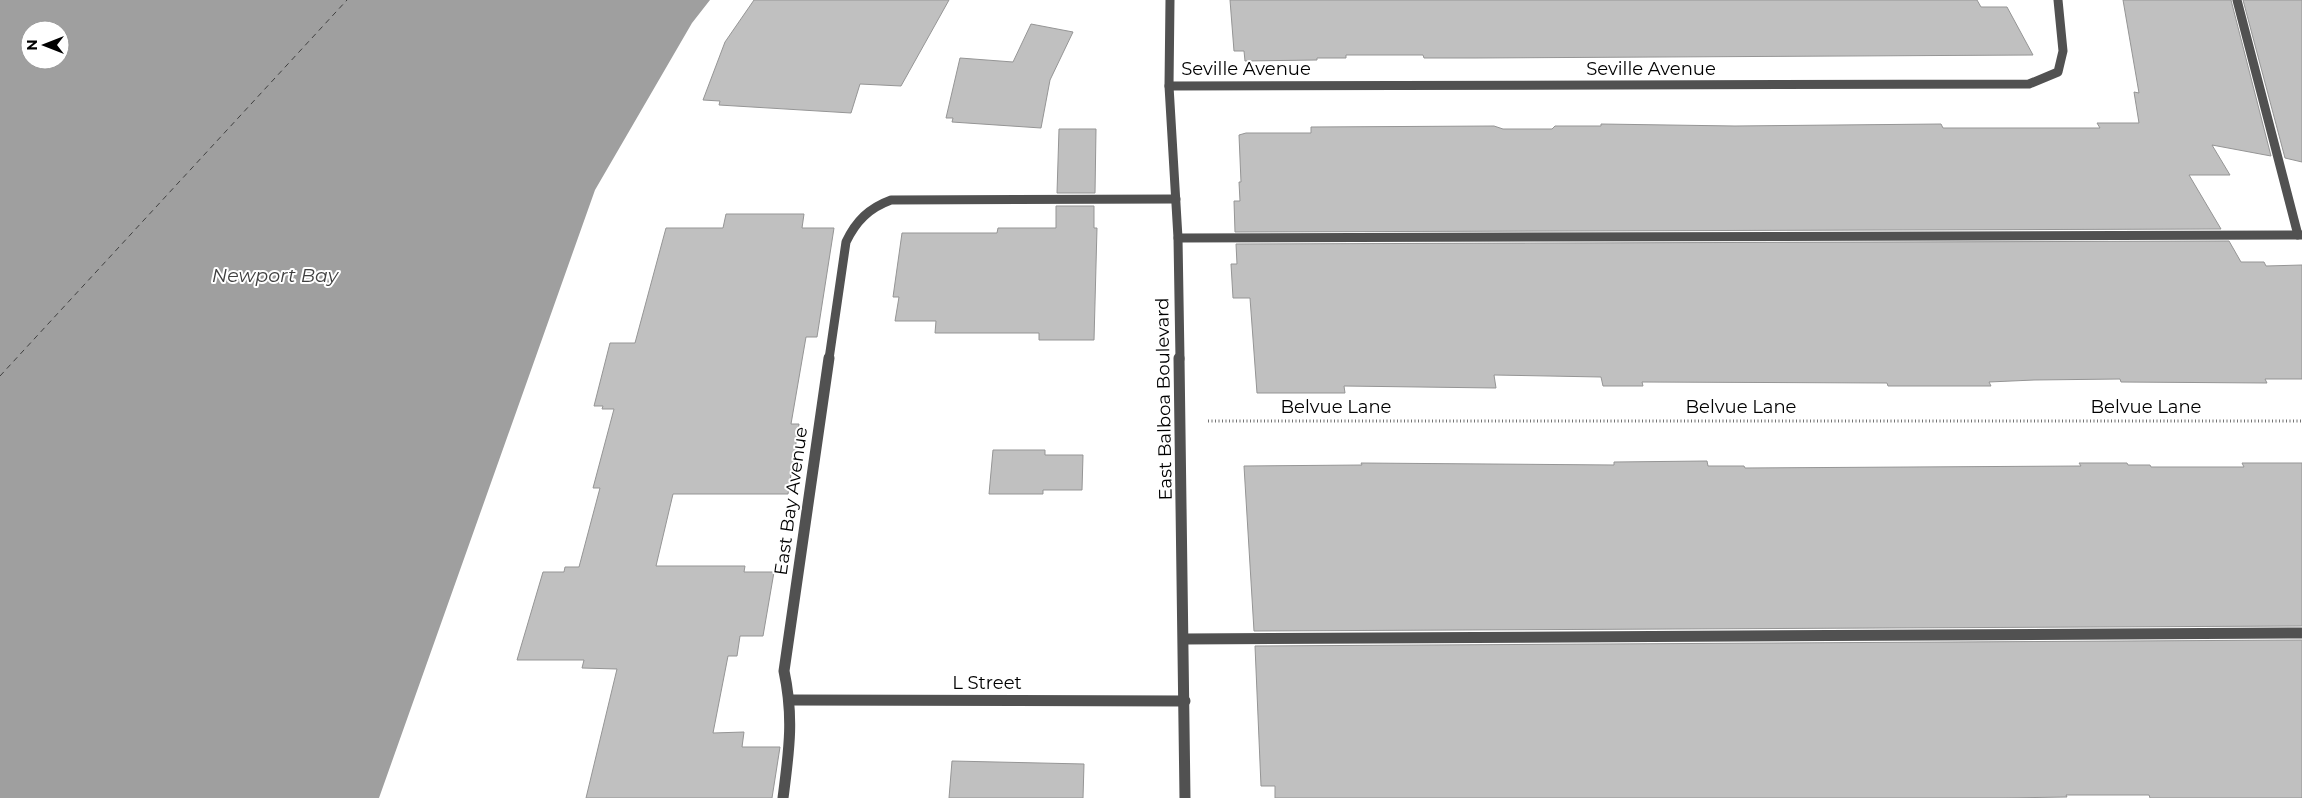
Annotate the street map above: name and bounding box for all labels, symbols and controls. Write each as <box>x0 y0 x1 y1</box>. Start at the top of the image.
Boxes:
north arrow <box>20 20 70 70</box>
text: N <box>23 39 41 51</box>
street label: Seville Avenue <box>1181 58 1311 80</box>
street label: Seville Avenue <box>1586 58 1716 80</box>
water label: Newport Bay <box>212 264 340 287</box>
street label: East Balboa Boulevard <box>1151 297 1177 501</box>
street label: Belvue Lane <box>1281 396 1392 418</box>
street label: Belvue Lane <box>1686 396 1797 418</box>
street label: Belvue Lane <box>2091 396 2202 418</box>
street label: East Bay Avenue <box>770 425 812 577</box>
street label: L Street <box>952 672 1022 694</box>

